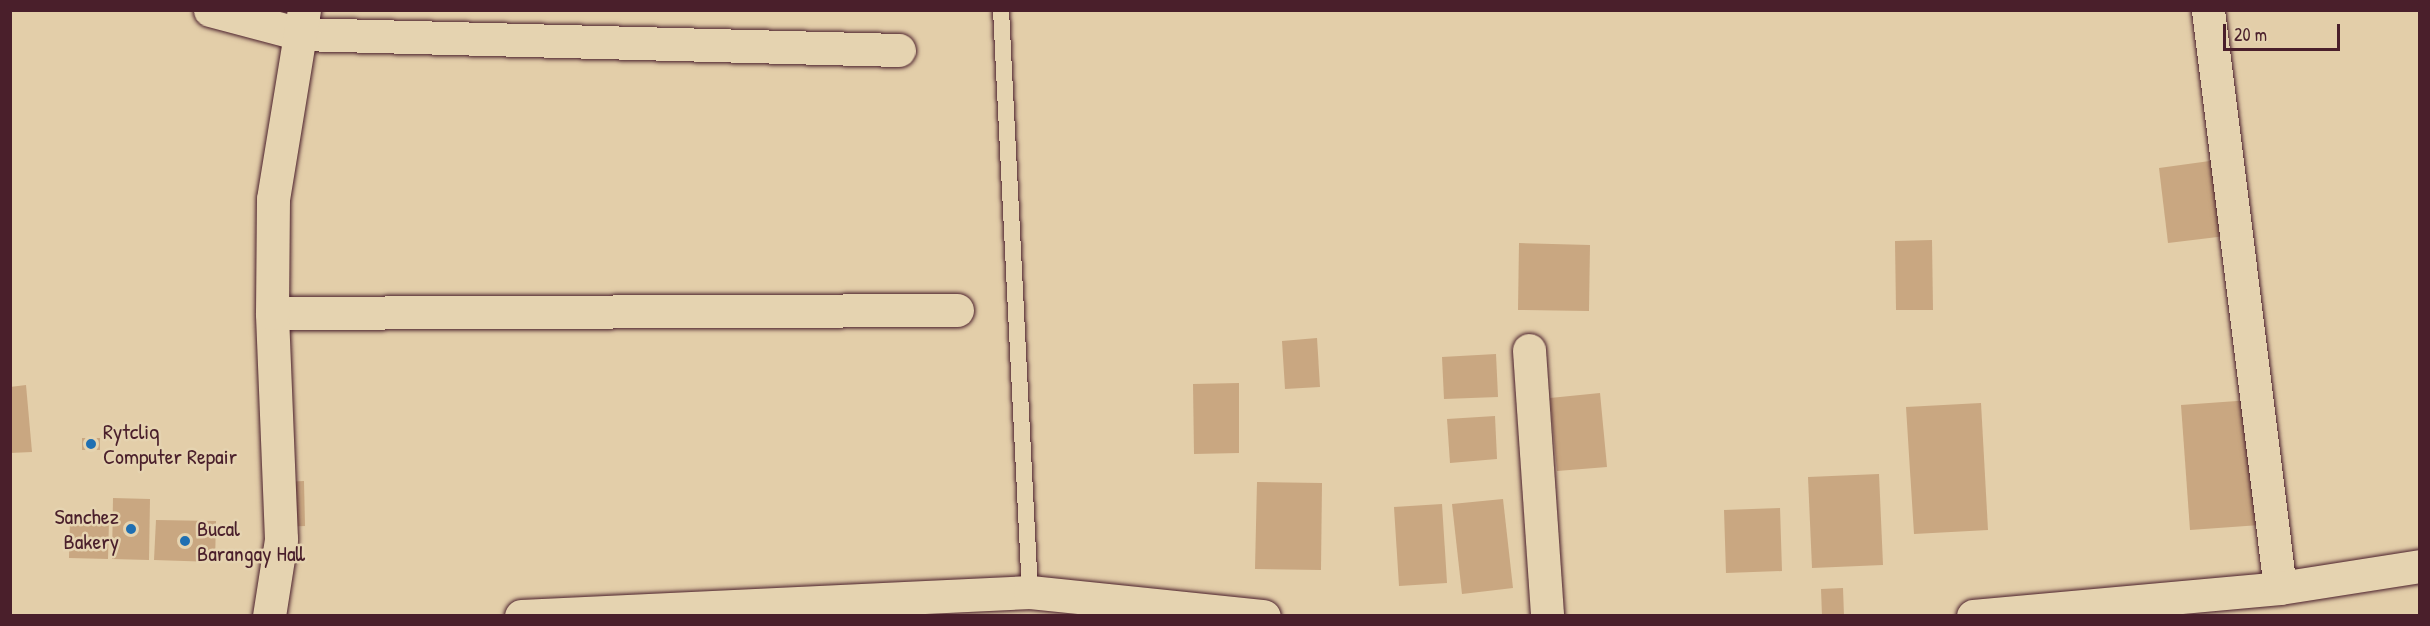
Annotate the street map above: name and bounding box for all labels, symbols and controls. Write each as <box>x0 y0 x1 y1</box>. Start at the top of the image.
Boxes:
scale bar <box>2226 12 2343 50</box>
text: 20 m <box>2234 22 2267 47</box>
place label: Rytcliq Computer Repair <box>103 418 237 470</box>
marker: Rytcliq Computer Repair <box>84 437 98 451</box>
place label: Sanchez Bakery <box>54 503 119 554</box>
place label: Bucal Barangay Hall <box>197 515 305 566</box>
marker: Sanchez Bakery <box>124 522 138 536</box>
marker: Bucal Barangay Hall <box>178 534 192 548</box>

